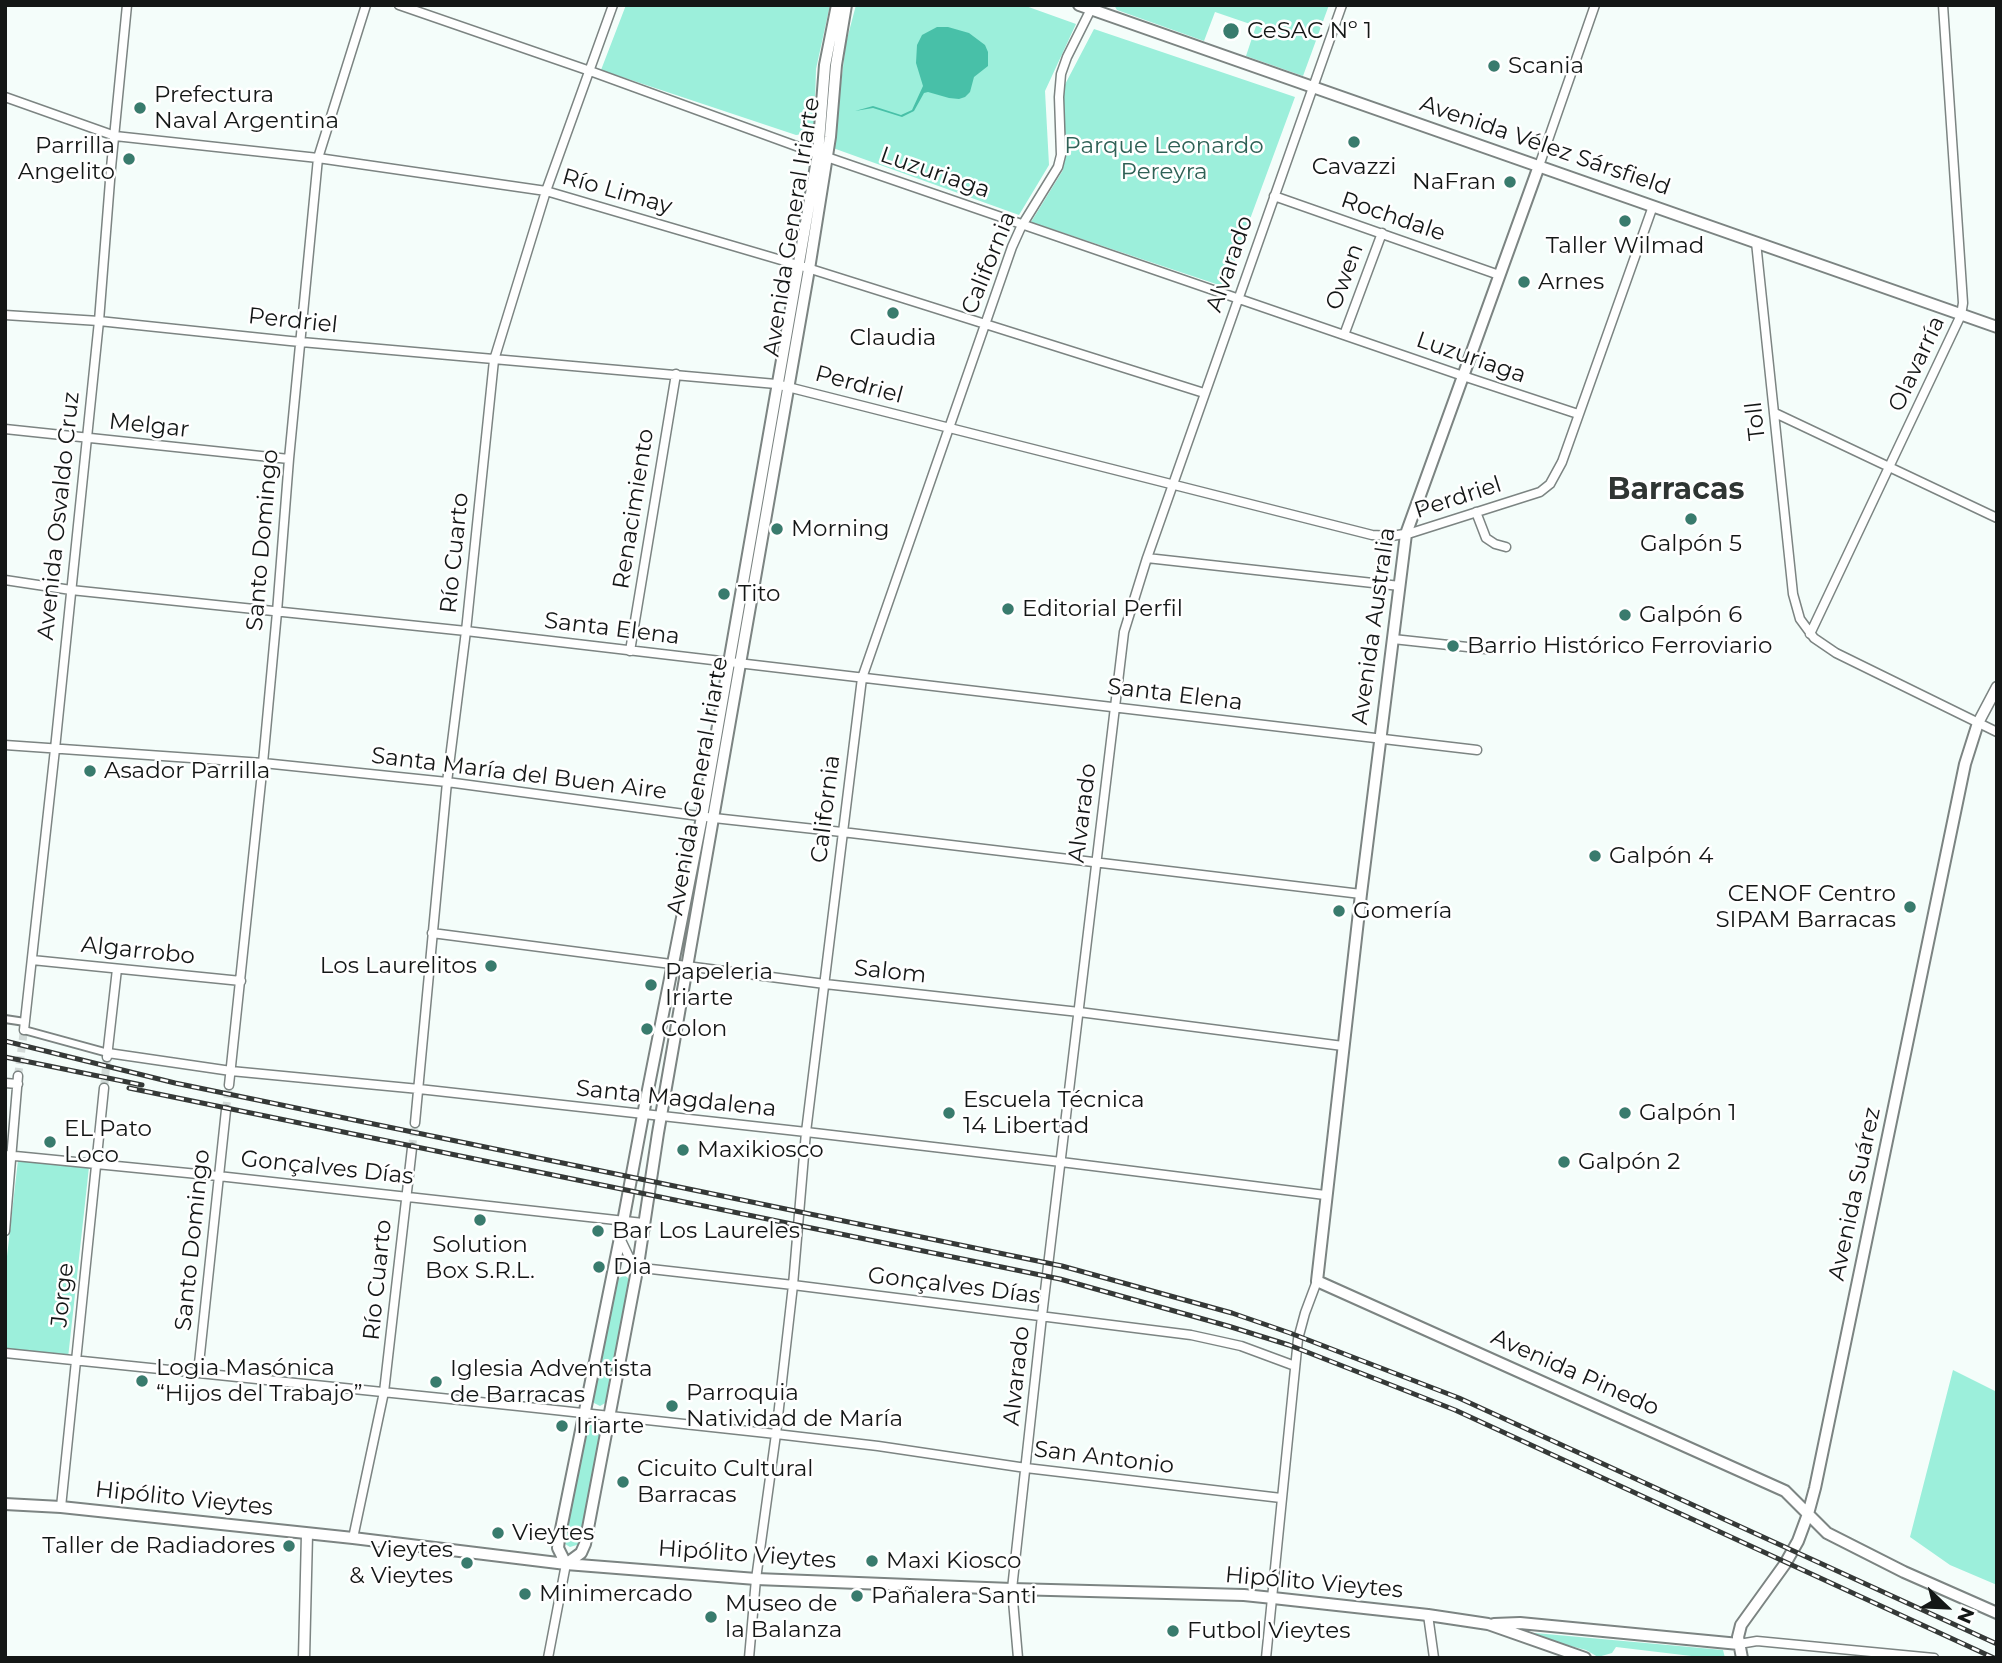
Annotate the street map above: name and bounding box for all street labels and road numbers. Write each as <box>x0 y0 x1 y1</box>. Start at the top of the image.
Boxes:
street label: Avenida Vélez Sársfield <box>1416 90 1674 202</box>
street label: Avenida General Iriarte <box>758 95 826 359</box>
street label: Luzuriaga <box>877 141 993 205</box>
street label: Río Limay <box>559 163 675 221</box>
street label: Rochdale <box>1337 186 1449 248</box>
street label: California <box>956 208 1022 318</box>
street label: Alvarado <box>1201 212 1259 316</box>
street label: Owen <box>1320 240 1370 314</box>
street label: Perdriel <box>247 303 339 339</box>
street label: Olavarría <box>1883 312 1951 416</box>
street label: Luzuriaga <box>1413 326 1529 390</box>
street label: Perdriel <box>812 360 906 410</box>
street label: Avenida Osvaldo Cruz <box>32 390 86 642</box>
street label: Toll <box>1740 400 1772 442</box>
street label: Melgar <box>107 408 191 444</box>
street label: Renacimiento <box>608 427 660 591</box>
street label: Santo Domingo <box>241 448 285 632</box>
street label: Perdriel <box>1411 471 1505 525</box>
street label: Río Cuarto <box>435 491 475 615</box>
street label: Avenida Australia <box>1346 526 1402 726</box>
street label: Santa Elena <box>543 607 681 651</box>
street label: Avenida General Iriarte <box>662 655 734 917</box>
street label: Santa Elena <box>1106 673 1244 717</box>
street label: Santa María del Buen Aire <box>370 742 668 806</box>
street label: California <box>806 754 846 864</box>
street label: Alvarado <box>1063 762 1103 864</box>
street label: Algarrobo <box>80 931 196 971</box>
street label: Salom <box>852 954 928 990</box>
street label: Santa Magdalena <box>574 1075 778 1123</box>
street label: Avenida Suárez <box>1823 1105 1887 1283</box>
street label: Gonçalves Días <box>239 1145 415 1191</box>
street label: Santo Domingo <box>170 1148 216 1332</box>
street label: Río Cuarto <box>358 1218 398 1342</box>
street label: Jorge <box>46 1261 80 1329</box>
street label: Gonçalves Días <box>866 1262 1042 1310</box>
street label: Avenida Pinedo <box>1487 1324 1663 1422</box>
street label: Alvarado <box>998 1325 1036 1427</box>
street label: San Antonio <box>1032 1436 1176 1480</box>
street label: Hipólito Vieytes <box>94 1476 274 1522</box>
street label: Hipólito Vieytes <box>657 1535 837 1575</box>
street label: Hipólito Vieytes <box>1224 1561 1404 1605</box>

